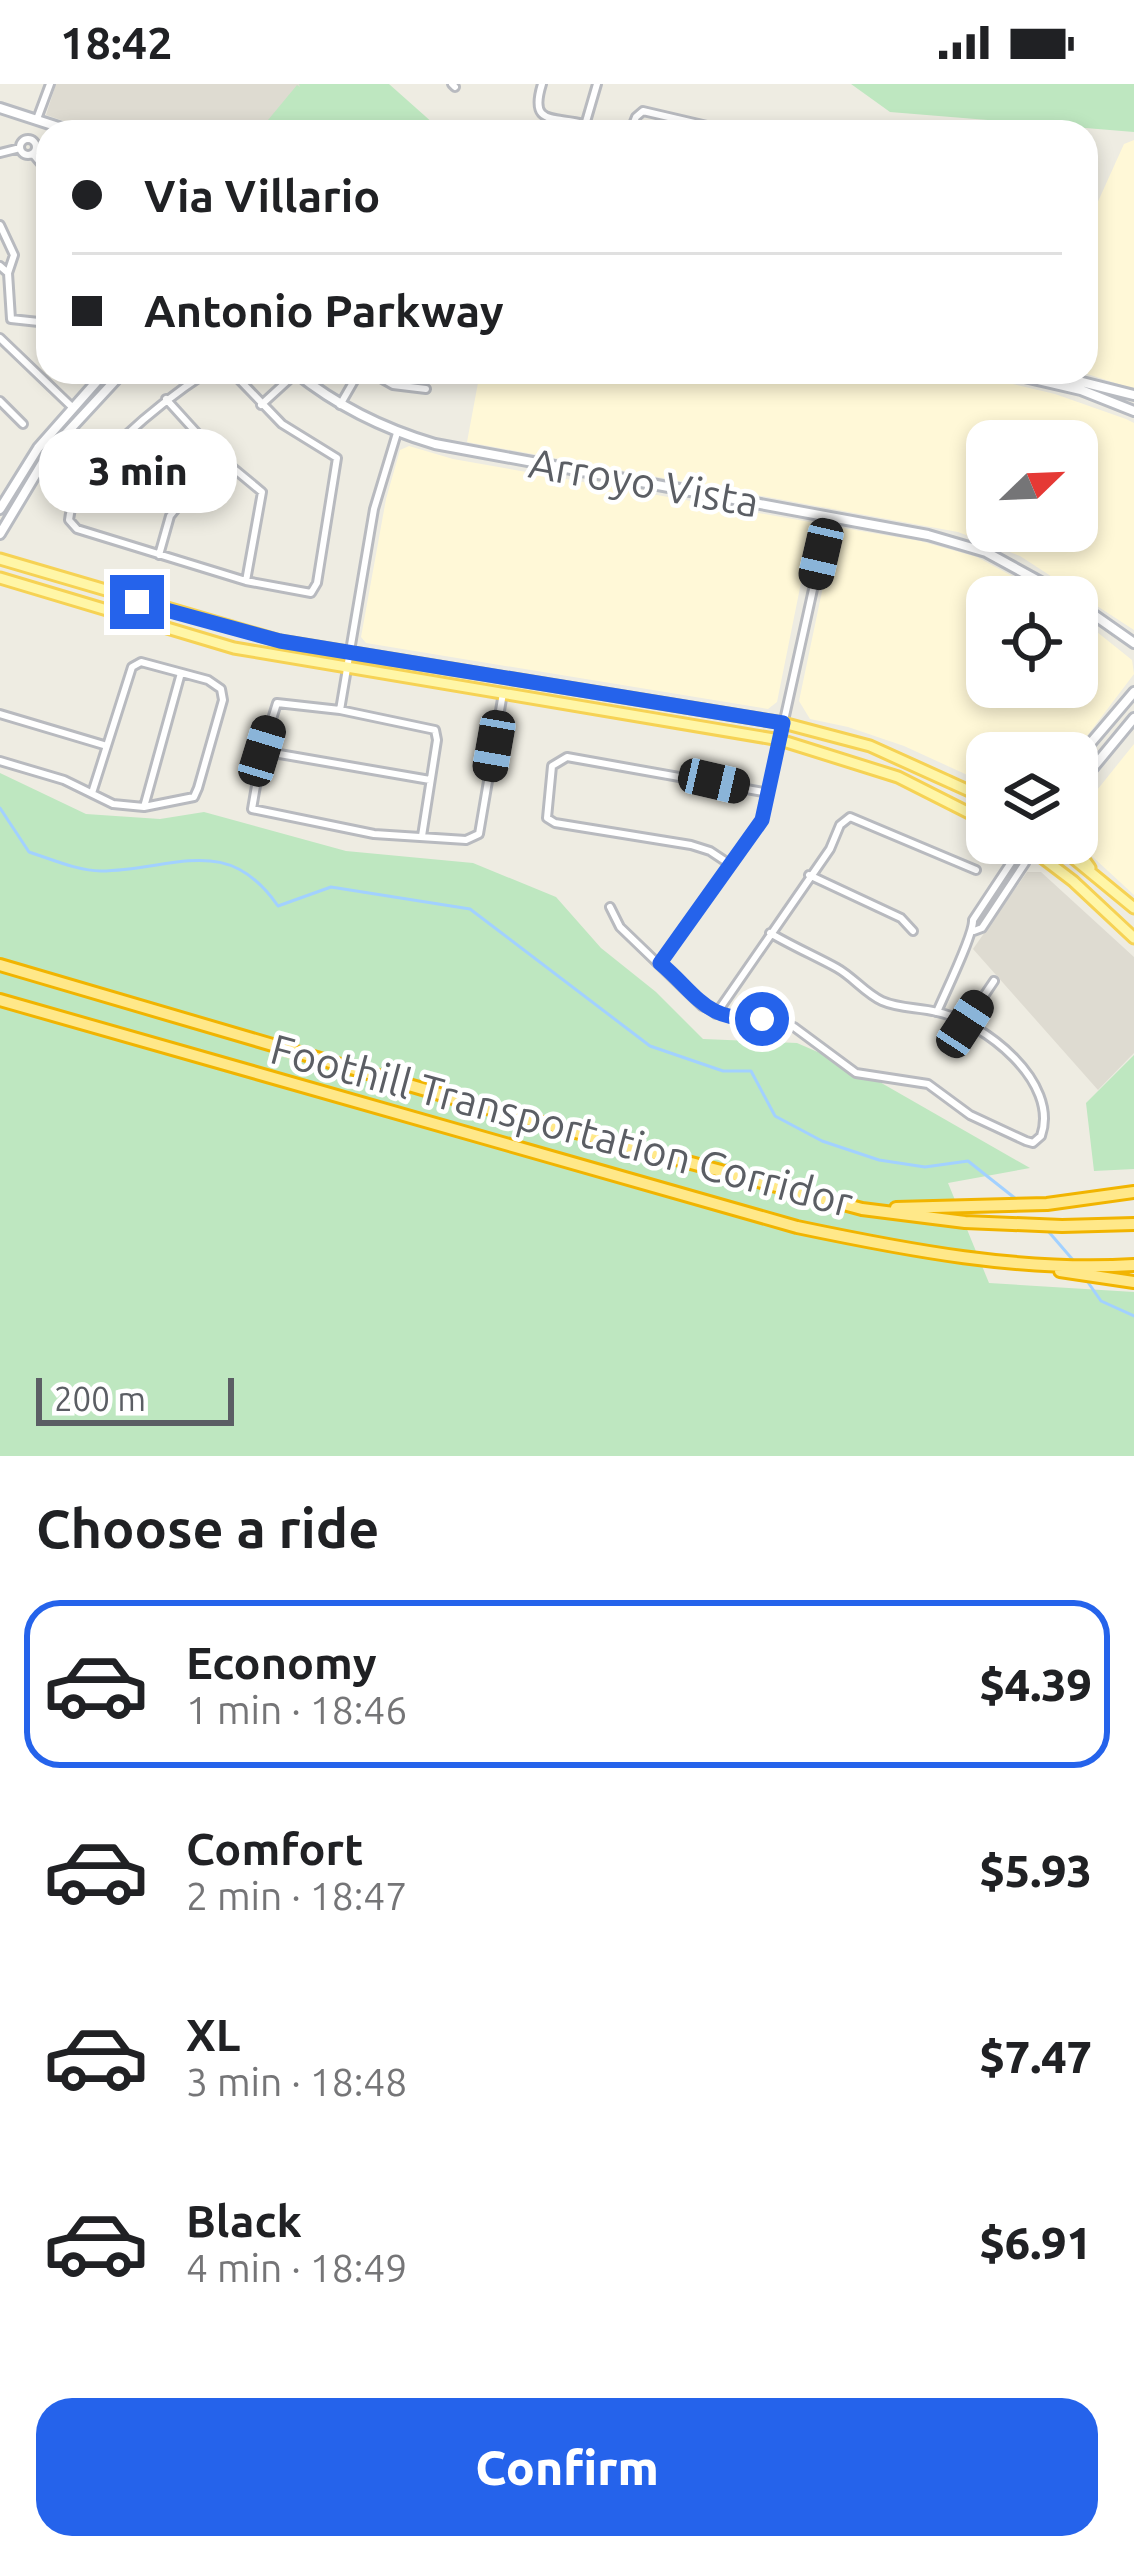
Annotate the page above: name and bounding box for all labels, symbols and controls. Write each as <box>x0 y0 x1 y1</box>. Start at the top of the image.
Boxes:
text: 18:42 <box>60 17 173 68</box>
text: Via Villario <box>144 170 380 221</box>
text: Antonio Parkway <box>144 285 504 336</box>
north arrow <box>966 420 1098 552</box>
map controls <box>966 420 1098 864</box>
callout: 3 min <box>38 428 236 512</box>
street label: Arroyo Vista <box>525 439 763 525</box>
text: 3 min <box>88 449 188 492</box>
car <box>795 515 847 593</box>
route end <box>110 575 164 629</box>
button: locate <box>966 576 1098 708</box>
car <box>470 707 518 785</box>
car <box>234 711 290 791</box>
button: layers <box>966 732 1098 864</box>
car <box>675 755 753 807</box>
car <box>930 984 1000 1064</box>
route start <box>735 992 789 1046</box>
street label: Foothill Transportation Corridor <box>266 1025 858 1225</box>
scale bar <box>36 1372 234 1425</box>
text: 200 m <box>54 1380 146 1417</box>
text: Choose a ride <box>36 1498 379 1558</box>
icon: car <box>42 1630 150 1738</box>
text: Economy <box>186 1637 377 1688</box>
text: $4.39 <box>979 1659 1092 1710</box>
text: 1 min · 18:46 <box>186 1688 407 1731</box>
icon: car <box>42 1816 150 1924</box>
text: Comfort <box>186 1823 363 1874</box>
text: $5.93 <box>979 1845 1092 1896</box>
text: 2 min · 18:47 <box>186 1874 407 1917</box>
icon: car <box>42 2002 150 2110</box>
text: XL <box>186 2009 240 2060</box>
text: $7.47 <box>979 2031 1092 2082</box>
text: 3 min · 18:48 <box>186 2060 407 2103</box>
icon: car <box>42 2188 150 2296</box>
text: Black <box>186 2195 302 2246</box>
text: $6.91 <box>979 2217 1092 2268</box>
text: 4 min · 18:49 <box>186 2246 407 2289</box>
button: Confirm <box>36 2398 1098 2536</box>

